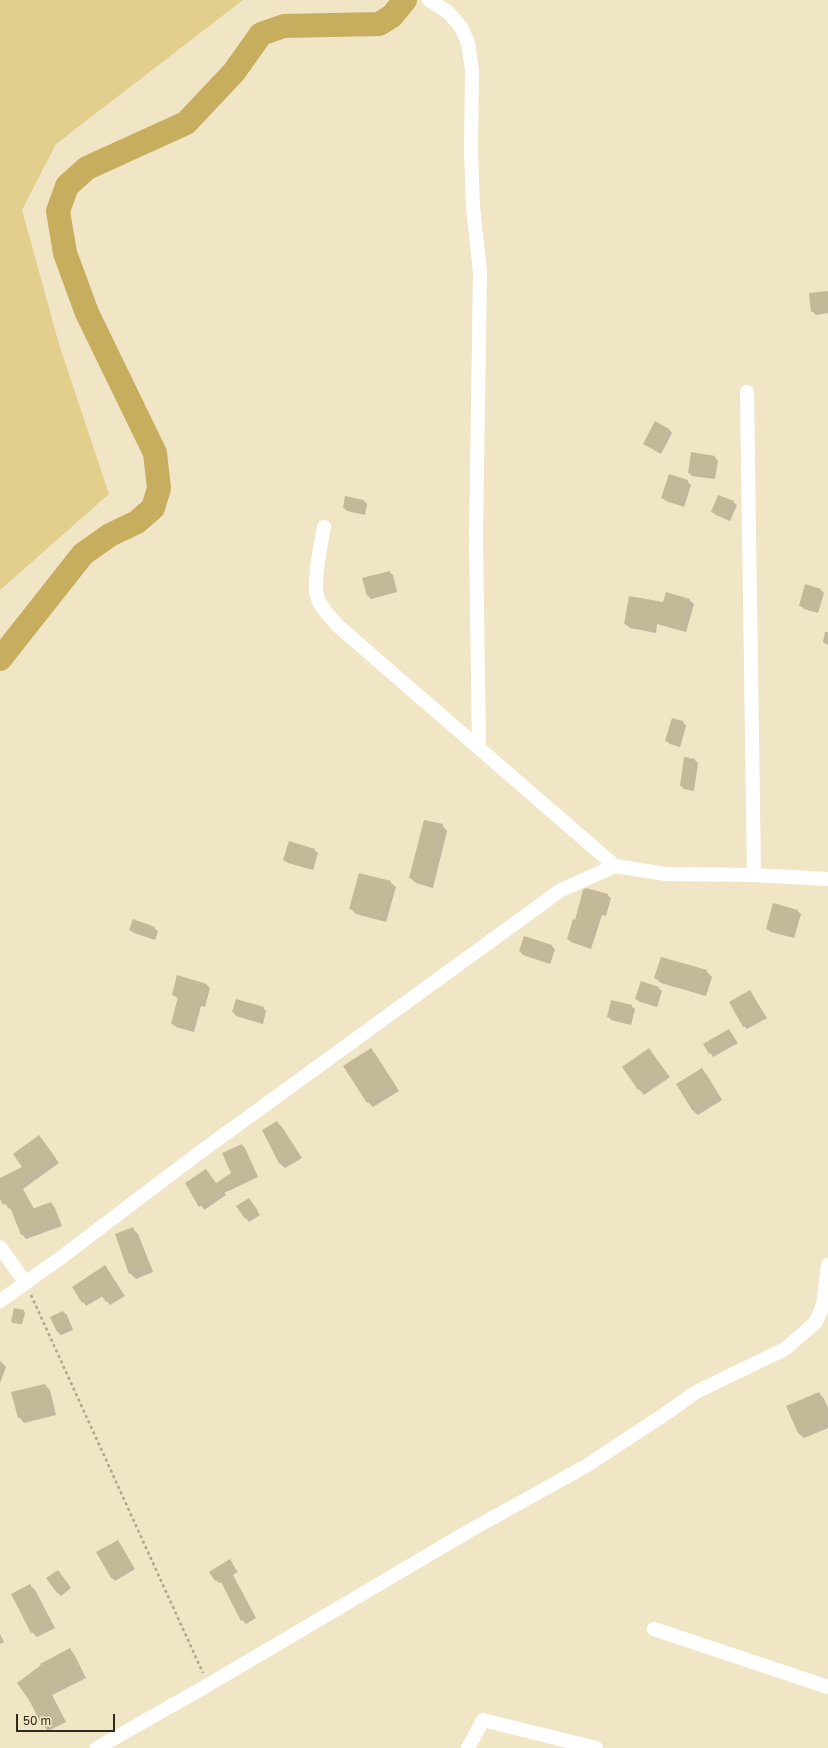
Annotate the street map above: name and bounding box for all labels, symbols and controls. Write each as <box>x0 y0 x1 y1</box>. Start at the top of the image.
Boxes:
scale bar <box>18 1706 117 1732</box>
text: 50 m <box>23 1713 51 1728</box>

